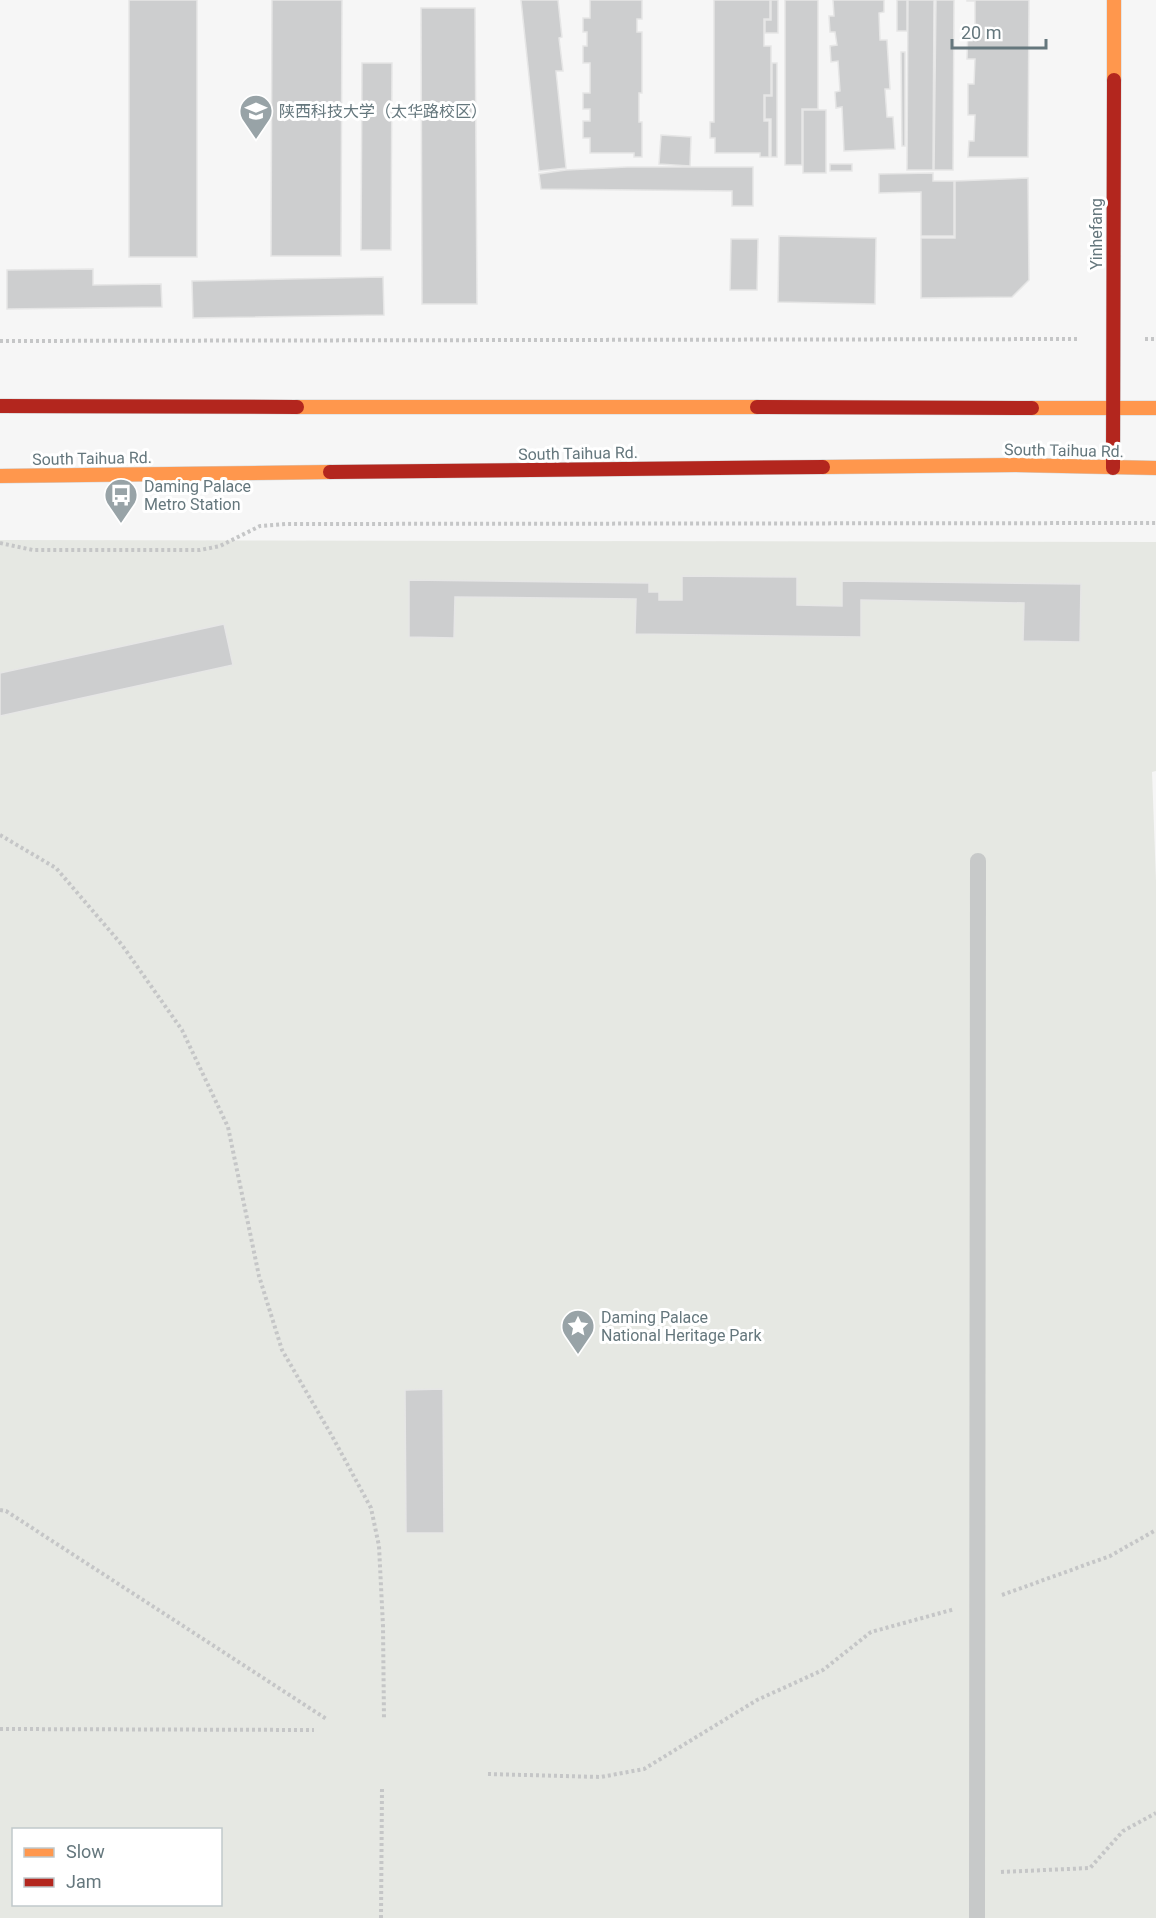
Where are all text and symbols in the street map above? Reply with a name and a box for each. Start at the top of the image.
scale bar [952,12,1046,50]
text: 20 m [961,22,1001,43]
school or university icon: 陕西科技大学（太华路校区） [238,93,274,140]
place label: 陕西科技大学（太华路校区） [279,102,487,121]
street label: Yinhefang [1087,198,1106,270]
street label: South Taihua Rd. [1004,440,1124,461]
street label: South Taihua Rd. [518,443,638,464]
street label: South Taihua Rd. [32,448,152,469]
bus stop icon: Daming Palace Metro Station [103,477,139,524]
place label: Daming Palace Metro Station [144,477,251,514]
place icon: Daming Palace National Heritage Park [560,1308,596,1355]
place label: Daming Palace National Heritage Park [601,1308,762,1345]
legend [12,1828,222,1906]
text: Slow [66,1841,105,1862]
text: Jam [66,1871,102,1892]

